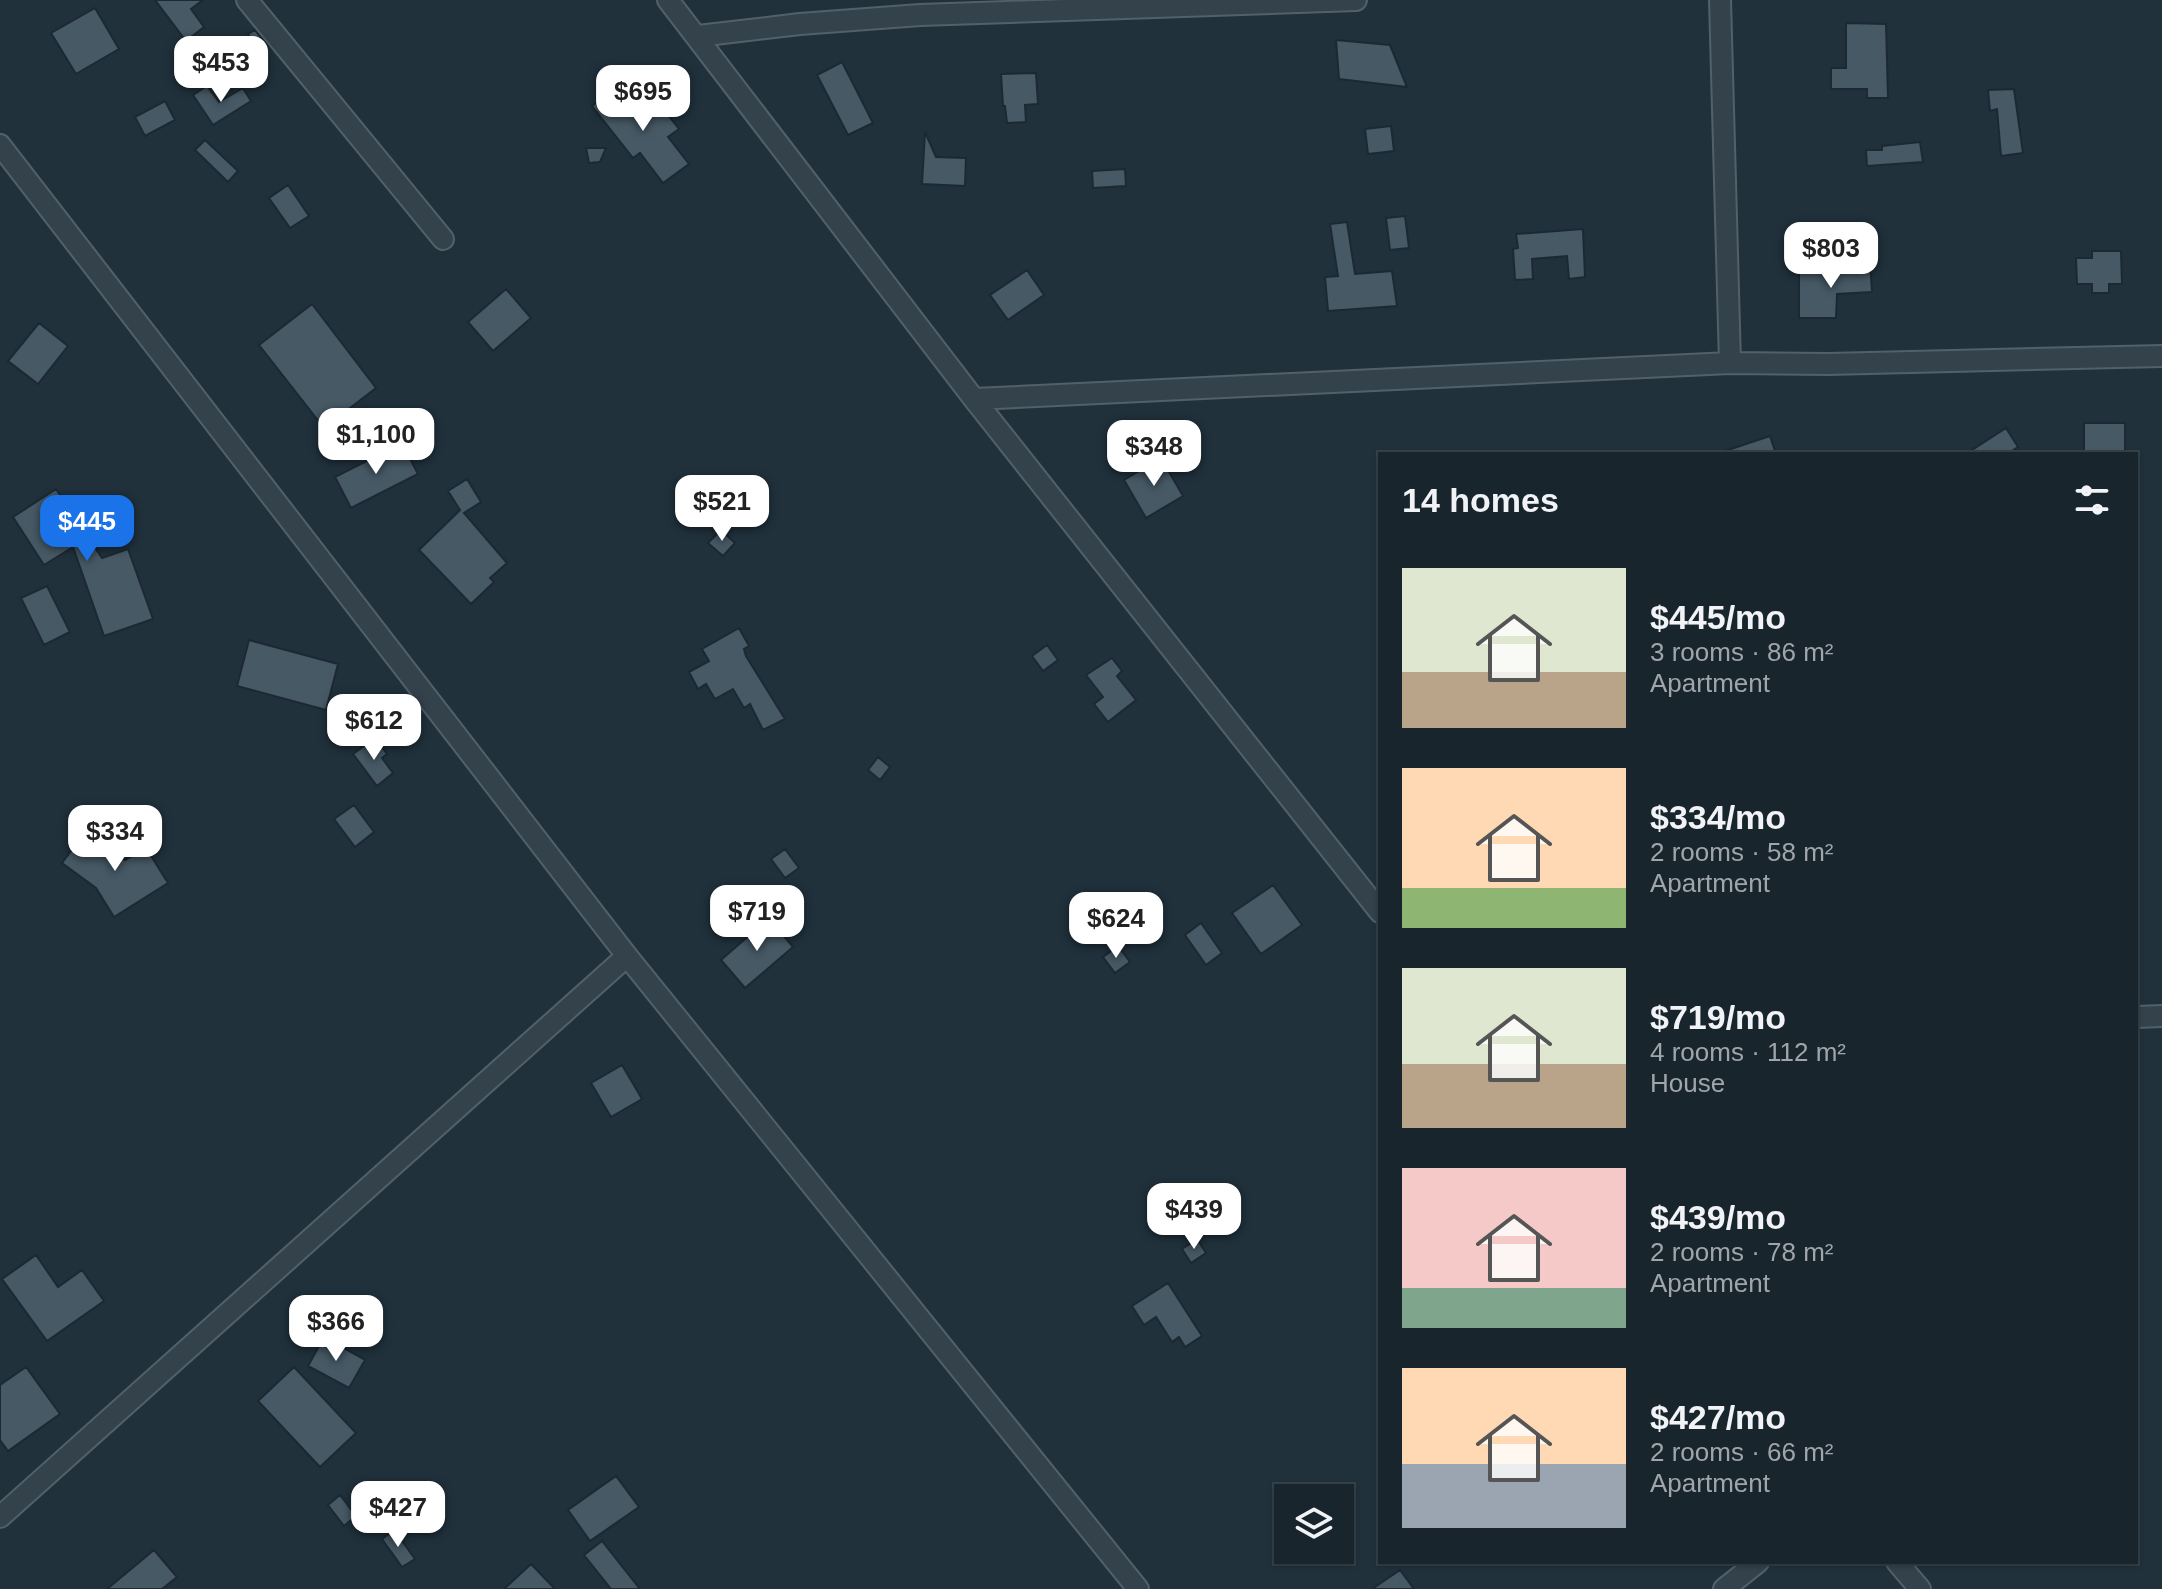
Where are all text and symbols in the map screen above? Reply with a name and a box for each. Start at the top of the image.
pin: $453 [174,36,268,104]
text: $453 [192,47,250,77]
pin: $695 [596,65,690,133]
text: $695 [614,76,672,106]
pin: $803 [1784,222,1878,290]
text: $803 [1802,233,1860,263]
pin: $1,100 [311,408,441,476]
text: $1,100 [336,419,416,449]
pin: $348 [1107,420,1201,488]
text: $348 [1125,431,1183,461]
pin: $521 [675,475,769,543]
icon: filters [2070,478,2114,522]
text: 14 homes [1402,481,1559,519]
text: $521 [693,486,751,516]
pin: $445 [40,495,134,563]
text: $445 [58,506,116,536]
text: $445/mo [1650,598,1786,636]
icon: home [1466,600,1562,696]
text: 3 rooms · 86 m² [1650,637,1834,667]
text: Apartment [1650,668,1770,698]
pin: $612 [327,694,421,762]
text: $612 [345,705,403,735]
text: $334/mo [1650,798,1786,836]
icon: home [1466,800,1562,896]
pin: $334 [68,805,162,873]
text: $334 [86,816,144,846]
text: 2 rooms · 58 m² [1650,837,1834,867]
text: Apartment [1650,868,1770,898]
pin: $719 [710,885,804,953]
pin: $624 [1069,892,1163,960]
text: $719 [728,896,786,926]
text: $624 [1087,903,1145,933]
text: $719/mo [1650,998,1786,1036]
icon: home [1466,1000,1562,1096]
text: 4 rooms · 112 m² [1650,1037,1846,1067]
text: House [1650,1068,1725,1098]
pin: $439 [1147,1183,1241,1251]
text: $439 [1165,1194,1223,1224]
text: $439/mo [1650,1198,1786,1236]
icon: home [1466,1200,1562,1296]
text: 2 rooms · 78 m² [1650,1237,1834,1267]
text: Apartment [1650,1268,1770,1298]
pin: $366 [289,1295,383,1363]
text: $366 [307,1306,365,1336]
text: $427/mo [1650,1398,1786,1436]
icon: home [1466,1400,1562,1496]
text: 2 rooms · 66 m² [1650,1437,1834,1467]
text: Apartment [1650,1468,1770,1498]
pin: $427 [351,1481,445,1549]
map controls [1274,1484,1354,1564]
button: layers [1274,1484,1354,1564]
text: $427 [369,1492,427,1522]

